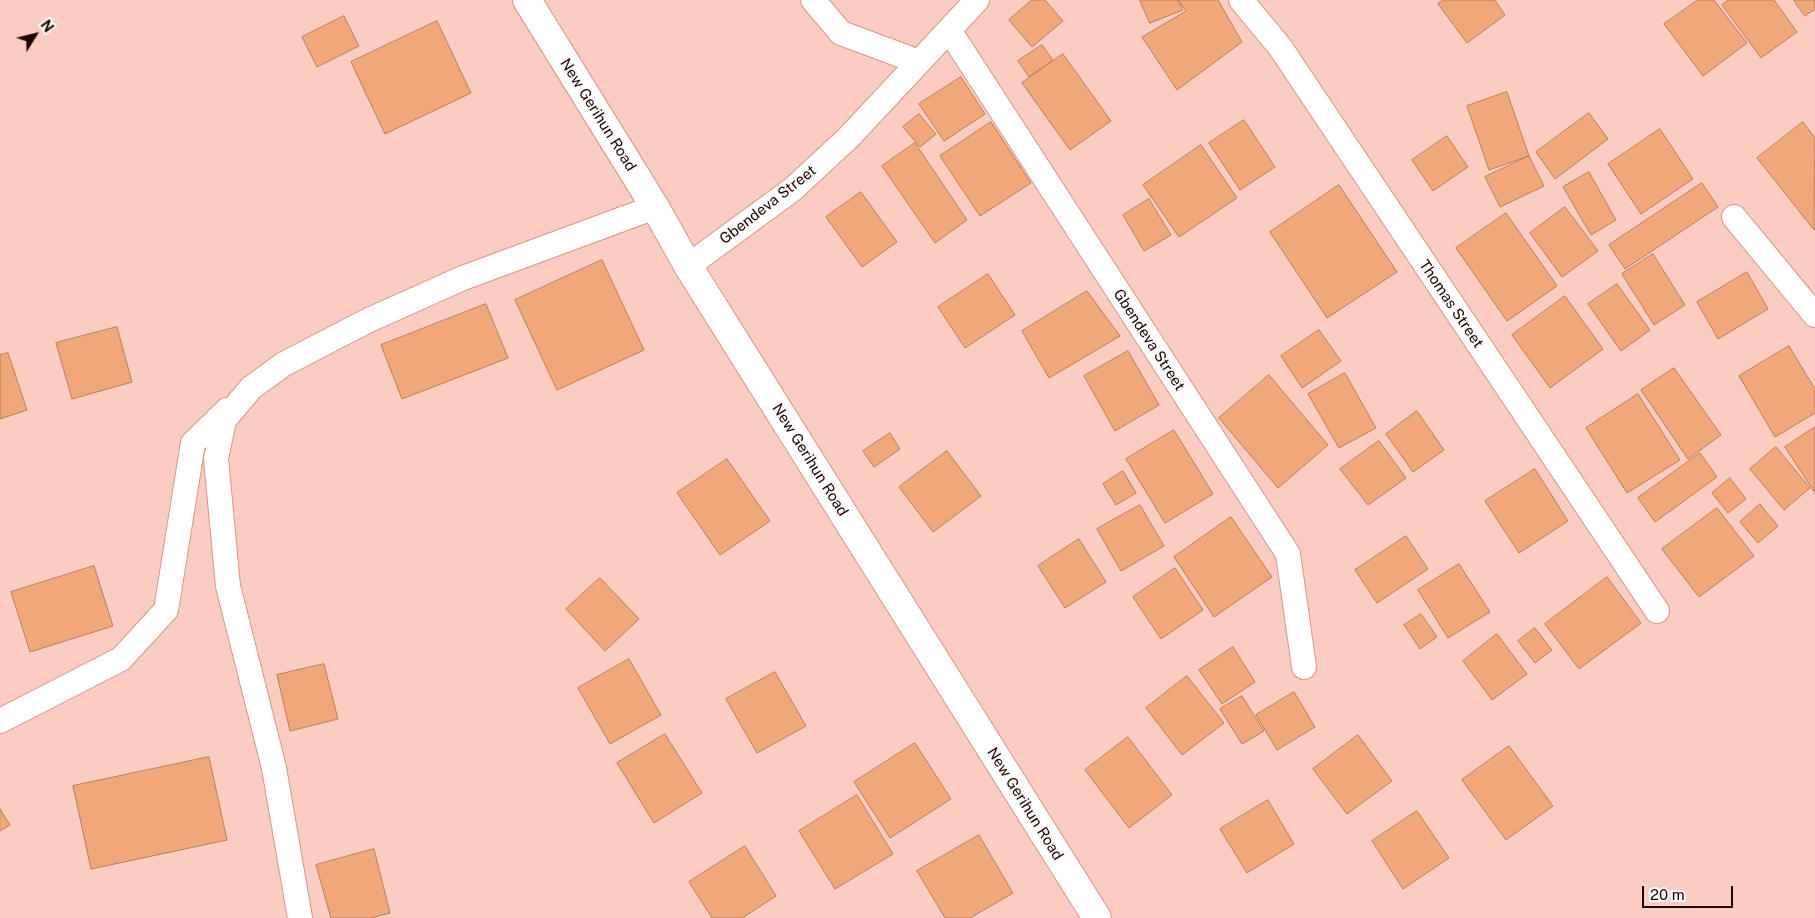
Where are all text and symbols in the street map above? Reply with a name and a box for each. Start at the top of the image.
north arrow [10,10,60,60]
text: N [37,17,57,35]
street label: New Gerihun Road [556,55,640,175]
street label: Gbendeva Street [716,162,820,248]
street label: Thomas Street [1415,257,1487,351]
street label: Gbendeva Street [1109,286,1189,394]
street label: New Gerihun Road [768,400,852,520]
street label: New Gerihun Road [983,744,1067,864]
scale bar [1645,876,1736,908]
text: 20 m [1650,886,1685,903]

